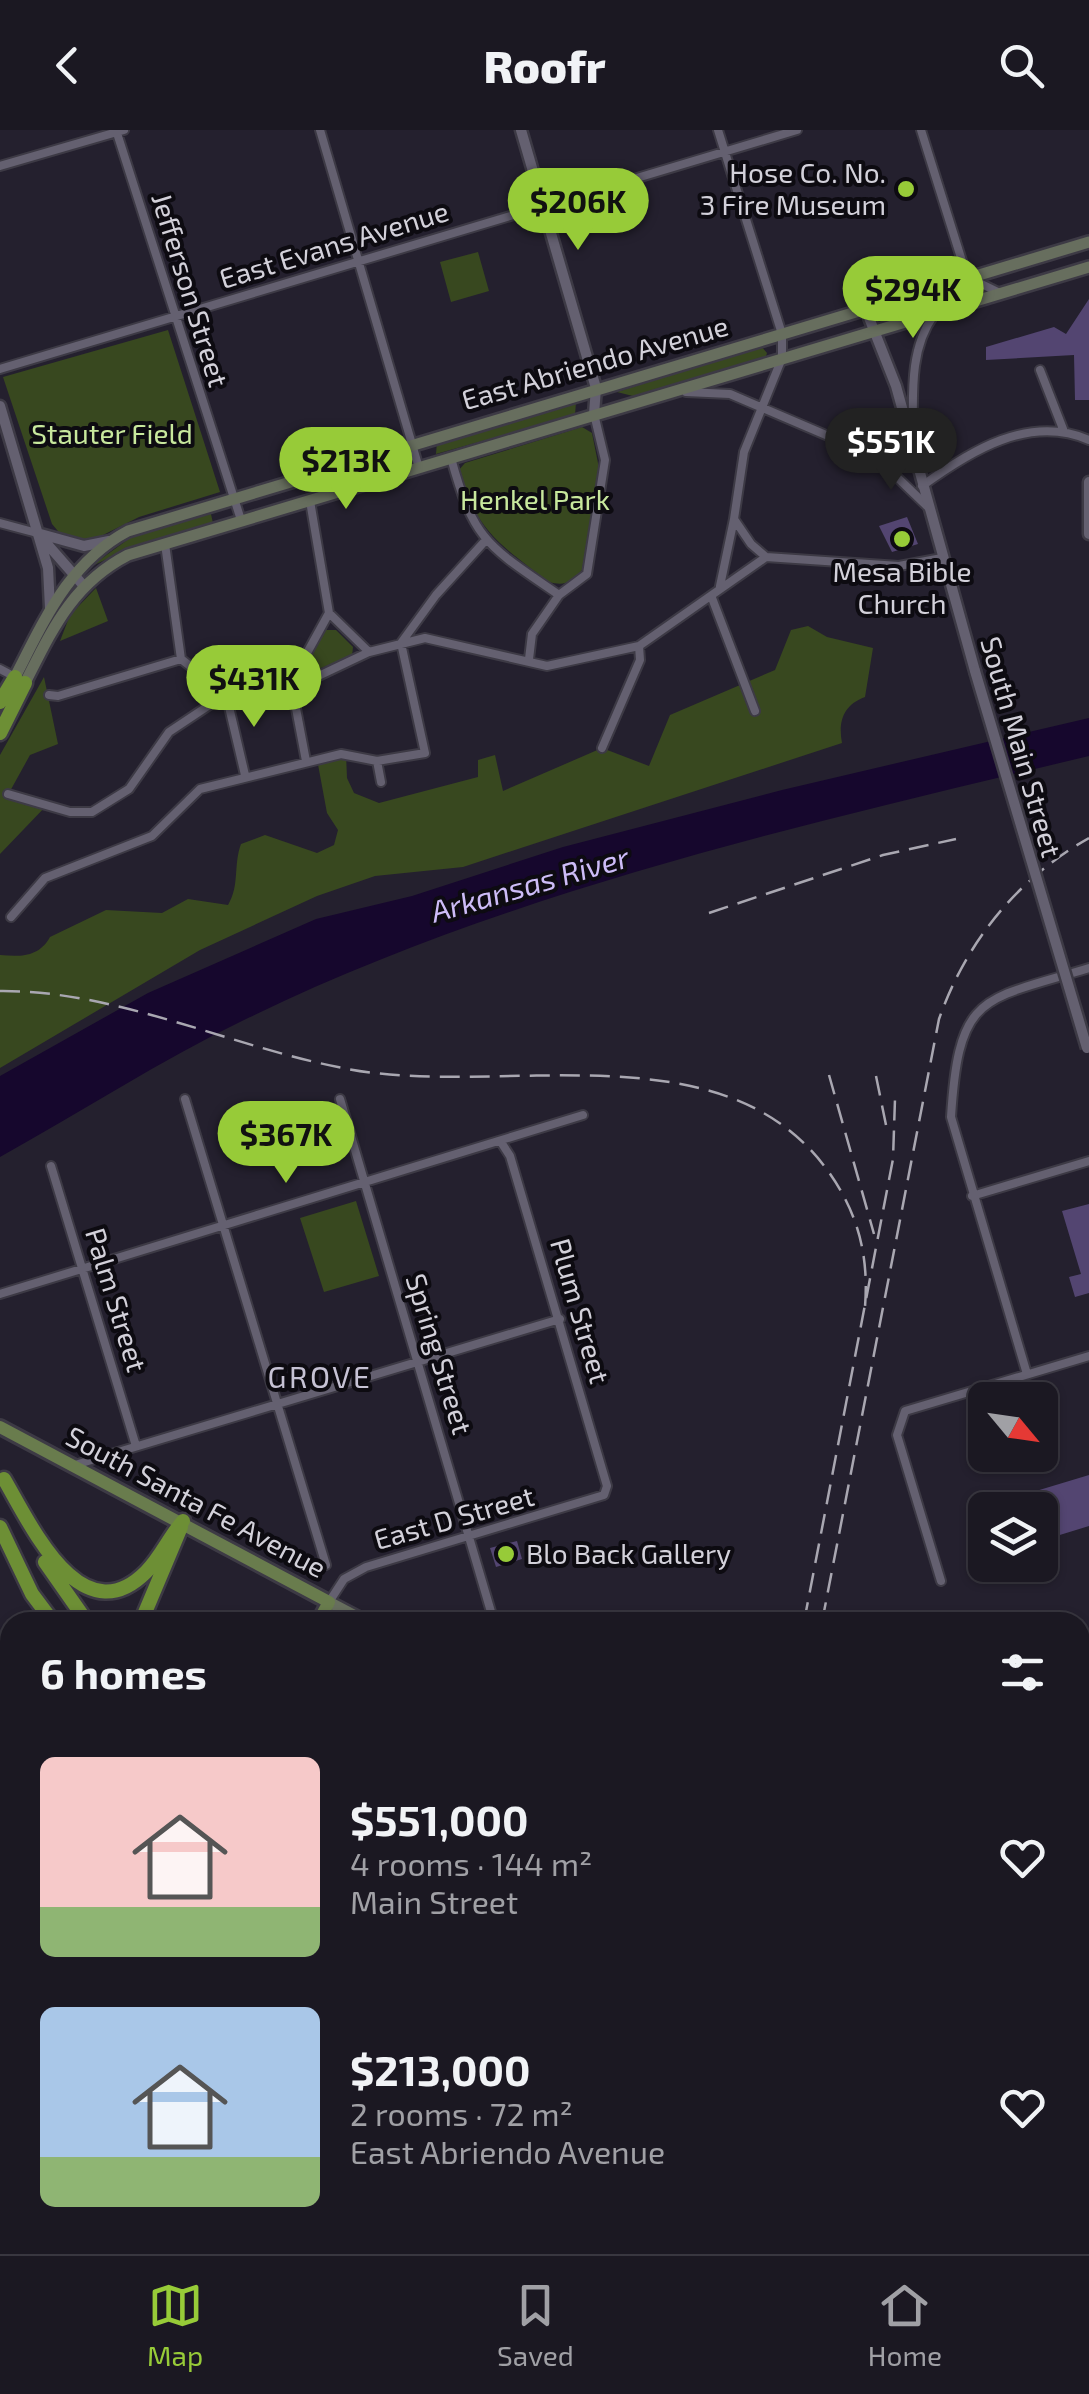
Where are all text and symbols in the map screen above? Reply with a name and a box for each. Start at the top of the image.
icon: back [40,38,95,93]
text: Roofr [483,38,606,92]
icon: search [994,38,1049,93]
place label: Hose Co. No. 3 Fire Museum [700,155,886,221]
pin: $206K [508,168,648,253]
marker: Hose Co. No. 3 Fire Museum [895,178,917,200]
text: $206K [530,181,626,219]
street label: Jefferson Street [145,189,237,391]
street label: East Evans Avenue [215,193,452,295]
pin: $294K [843,256,983,341]
text: $294K [865,269,961,307]
street label: East Abriendo Avenue [458,308,732,416]
pin: $551K [821,408,961,493]
park label: Stauter Field [31,416,193,450]
text: $551K [847,421,935,459]
pin: $213K [276,427,416,512]
text: $213K [301,440,391,478]
park label: Henkel Park [460,482,610,516]
marker: Mesa Bible Church [891,528,913,550]
place label: Mesa Bible Church [832,554,972,620]
street label: South Main Street [974,632,1070,861]
pin: $431K [184,645,324,730]
text: $431K [208,658,300,696]
water label: Arkansas River [425,837,634,929]
pin: $367K [216,1101,356,1186]
text: $367K [240,1114,332,1152]
street label: Palm Street [79,1224,155,1376]
street label: Plum Street [544,1234,618,1387]
street label: Spring Street [399,1269,480,1438]
district label: GROVE [268,1358,372,1394]
north arrow [968,1382,1058,1472]
map controls [968,1382,1058,1582]
street label: South Santa Fe Avenue [61,1418,332,1584]
street label: East D Street [370,1478,538,1556]
button: layers [968,1492,1058,1582]
place label: Blo Back Gallery [526,1536,731,1570]
marker: Blo Back Gallery [495,1543,517,1565]
icon: filters [995,1645,1050,1700]
text: 6 homes [40,1647,207,1697]
text: $551,000 [350,1794,529,1844]
icon: home [120,1797,240,1917]
icon: heart [995,1830,1050,1885]
text: 4 rooms · 144 m² [350,1844,592,1882]
text: Main Street [350,1882,518,1920]
text: $213,000 [350,2044,530,2094]
icon: home [120,2047,240,2167]
icon: heart [995,2080,1050,2135]
text: 2 rooms · 72 m² [350,2094,573,2132]
text: East Abriendo Avenue [350,2132,665,2170]
tab: Map [147,2278,203,2372]
tab: Saved [497,2278,574,2372]
tab: Home [868,2278,942,2372]

